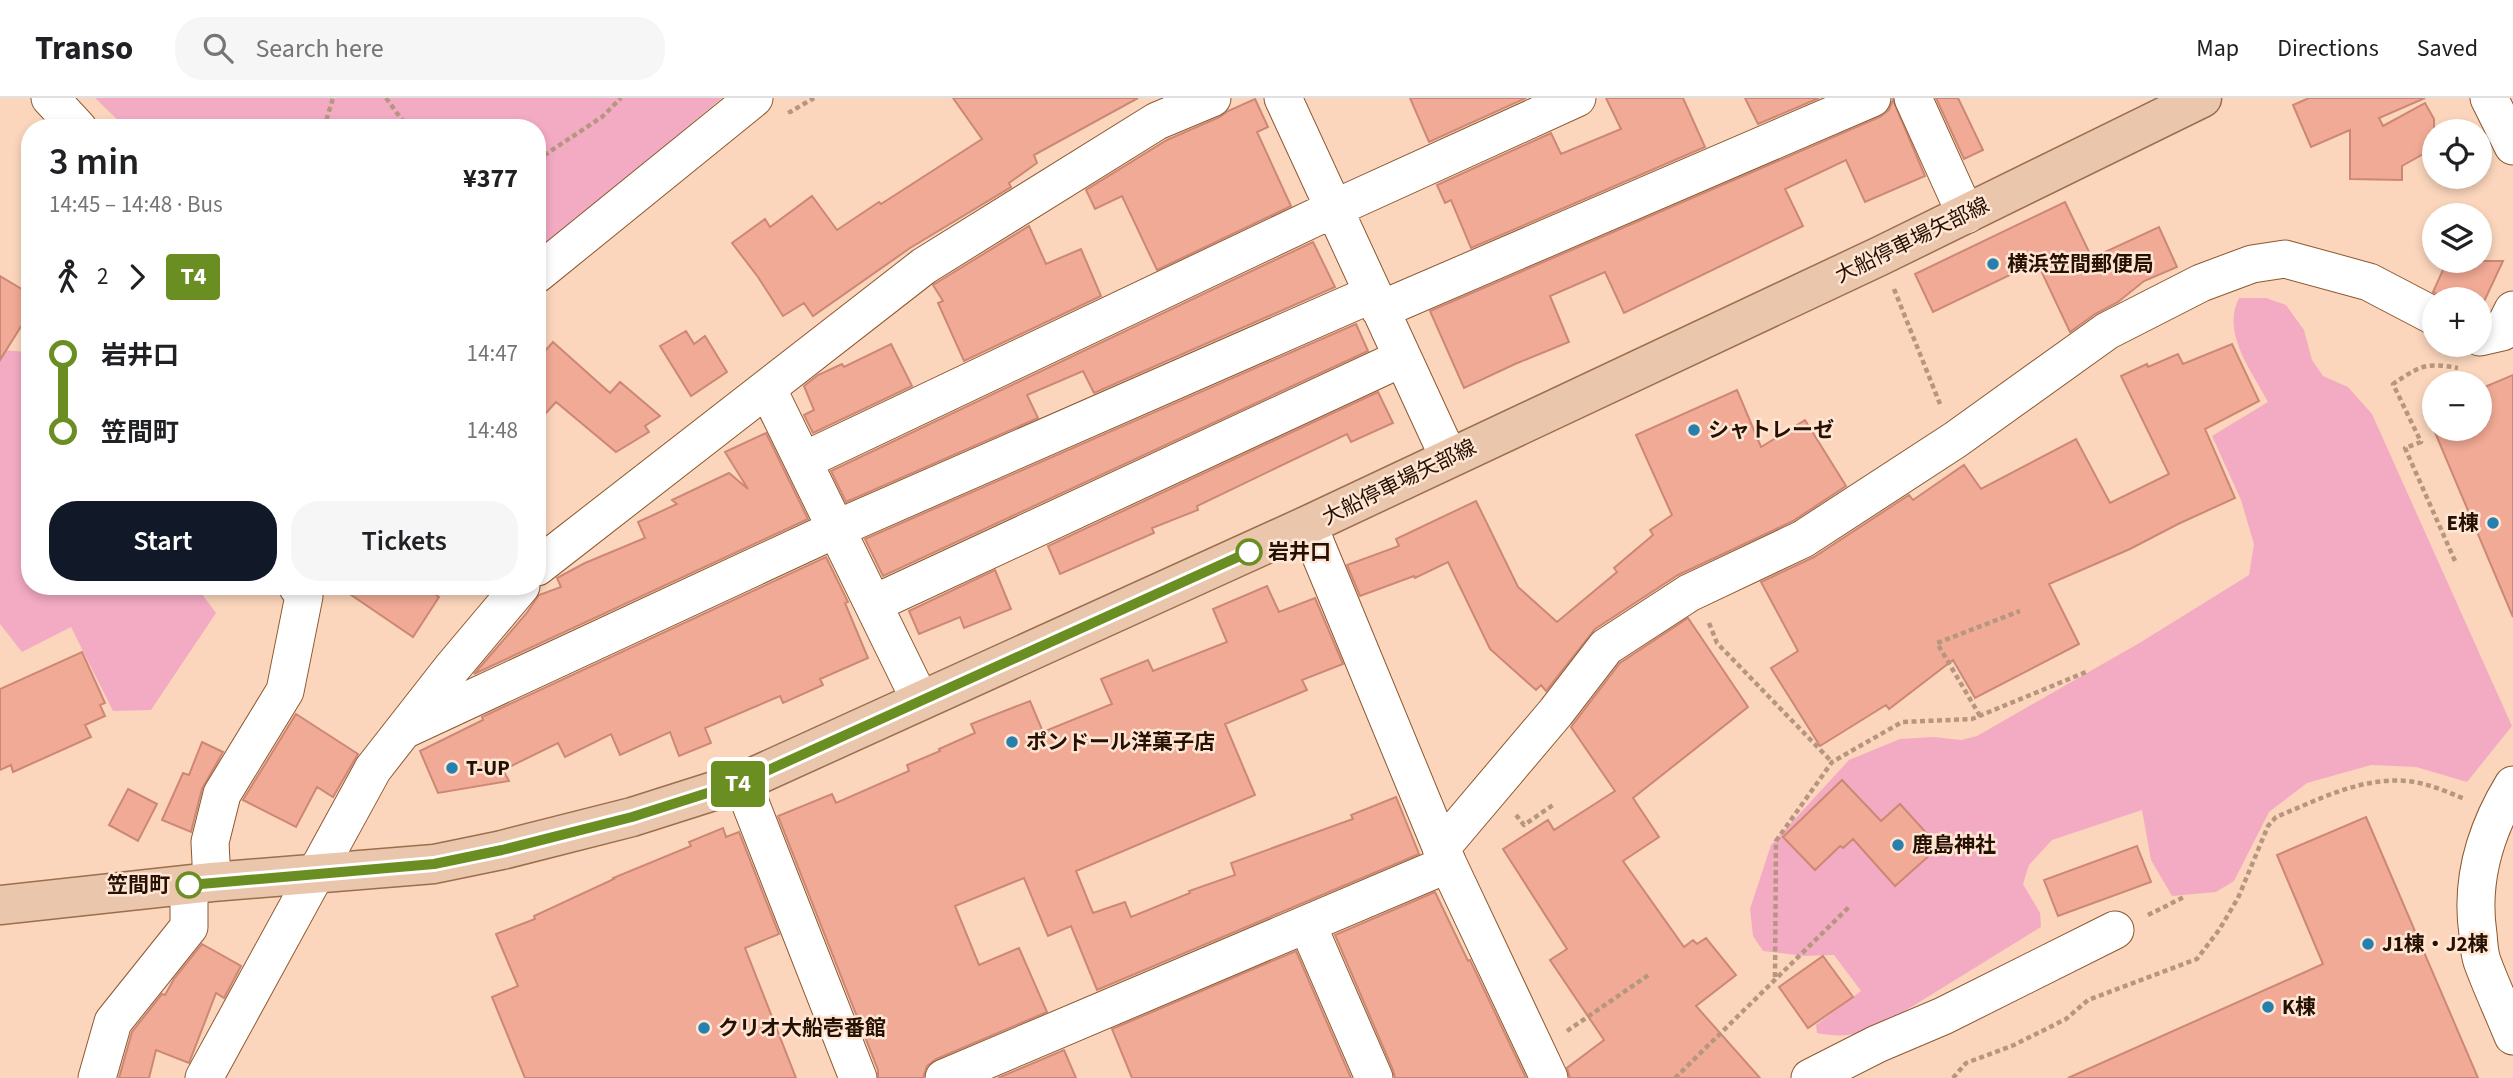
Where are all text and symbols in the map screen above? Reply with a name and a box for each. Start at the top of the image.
search box [175,17,665,80]
text: Transo [35,25,133,72]
icon: search [199,29,237,67]
text: Search here [255,30,384,67]
text: Map [2196,31,2239,66]
text: Directions [2277,31,2379,66]
text: Saved [2417,31,2478,66]
map controls [2422,119,2492,441]
button: locate [2422,119,2492,189]
text: 3 min [49,135,139,189]
text: ¥377 [463,160,518,197]
text: 14:45 – 14:48 · Bus [49,188,223,221]
street label: 大船停車場矢部線 [1830,190,1994,290]
button: layers [2422,203,2492,273]
place label: 横浜笠間郵便局 [2007,249,2154,279]
marker: 横浜笠間郵便局 [1985,256,2001,272]
icon: walk [49,258,87,296]
icon: forward [118,258,156,296]
text: T4 [180,259,206,294]
text: 2 [97,260,108,293]
button: + [2422,287,2492,357]
text: 岩井口 [101,337,179,374]
text: 14:47 [467,337,518,370]
button: − [2422,371,2492,441]
text: 笠間町 [101,414,179,451]
text: 14:48 [467,414,518,447]
place label: シャトレーゼ [1708,415,1834,445]
marker: シャトレーゼ [1686,422,1702,438]
street label: 大船停車場矢部線 [1317,432,1481,532]
button: Start [49,501,277,581]
button: Tickets [291,501,518,581]
place label: E棟 [2446,508,2479,538]
marker: E棟 [2485,515,2501,531]
place label: 岩井口 [1268,537,1331,567]
marker: 岩井口 [1236,539,1262,565]
place label: ポンドール洋菓子店 [1026,727,1215,757]
marker: ポンドール洋菓子店 [1004,734,1020,750]
place label: T-UP [466,753,510,783]
marker: T-UP [444,760,460,776]
line badge: T4 [706,761,770,807]
text: T4 [725,766,751,801]
place label: 鹿島神社 [1912,830,1996,860]
marker: 鹿島神社 [1890,837,1906,853]
place label: 笠間町 [107,870,170,900]
marker: 笠間町 [176,872,202,898]
place label: J1棟・J2棟 [2382,929,2489,959]
marker: J1棟・J2棟 [2360,936,2376,952]
place label: K棟 [2282,992,2316,1022]
marker: K棟 [2260,999,2276,1015]
place label: クリオ大船壱番館 [718,1013,886,1043]
marker: クリオ大船壱番館 [696,1020,712,1036]

